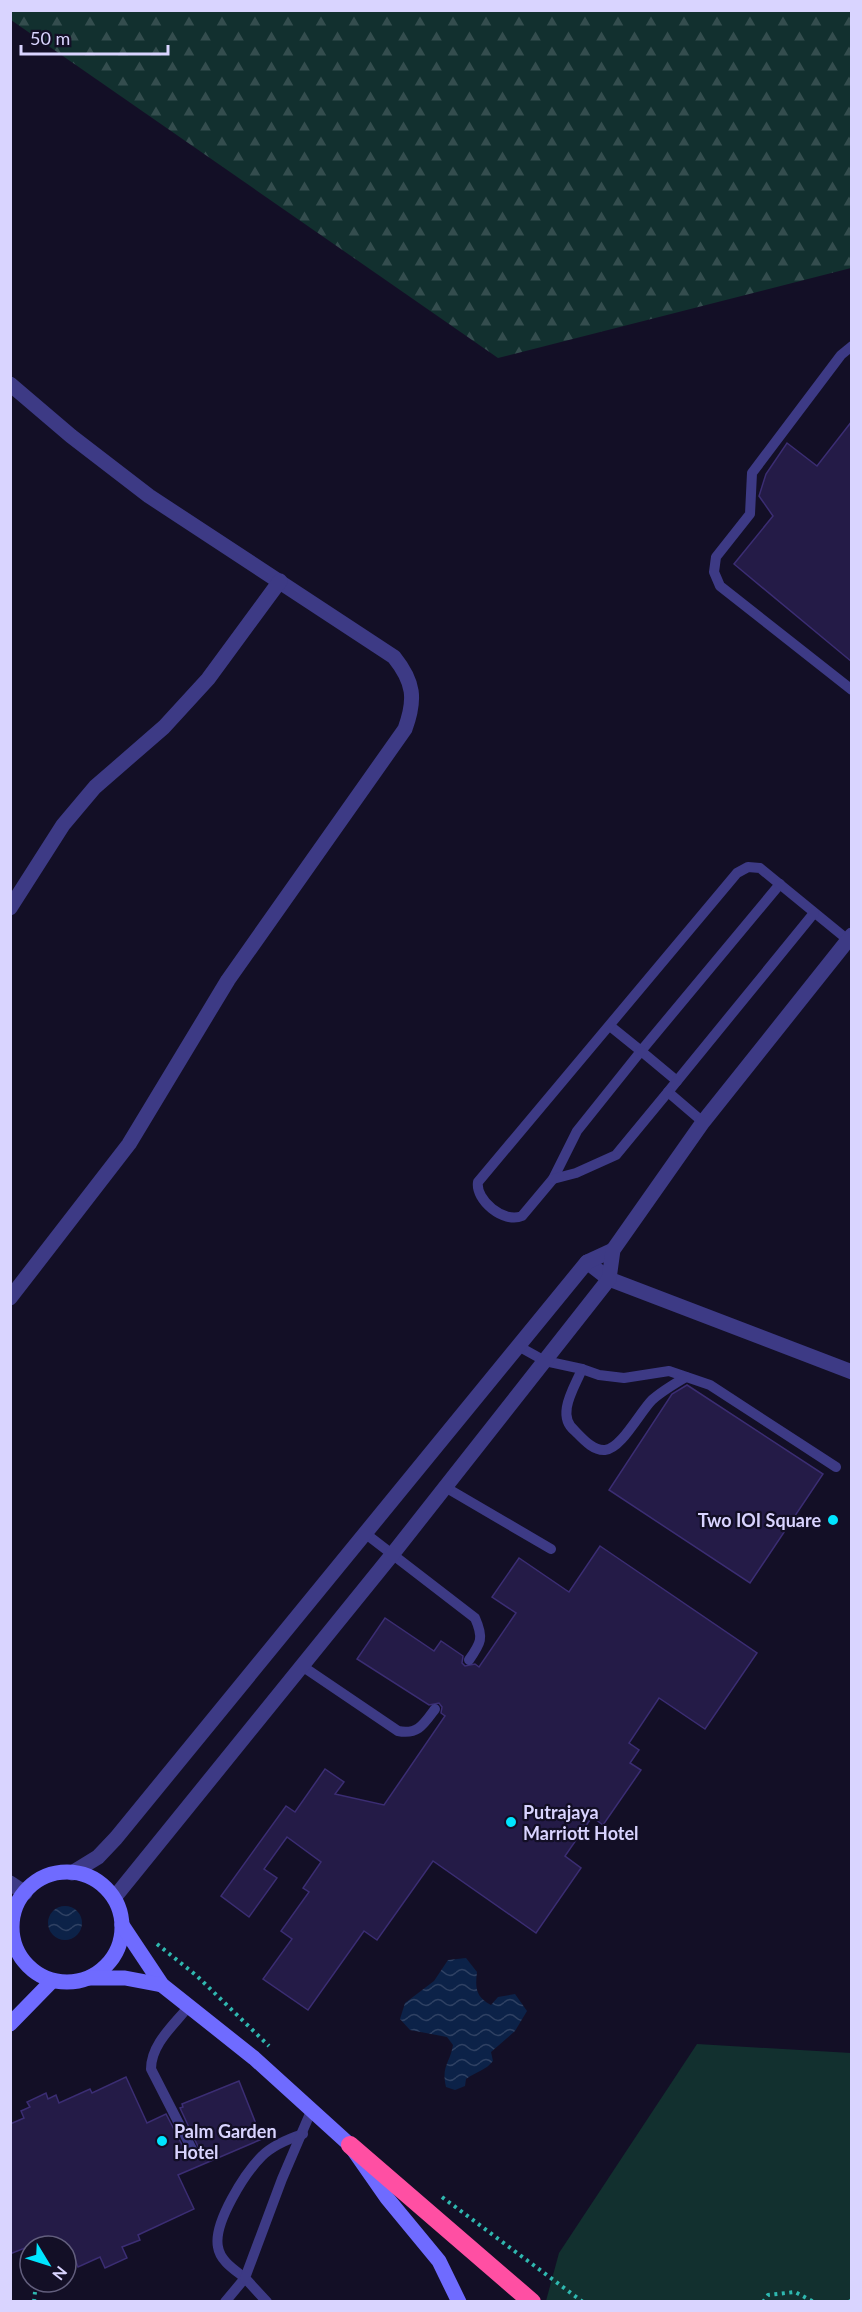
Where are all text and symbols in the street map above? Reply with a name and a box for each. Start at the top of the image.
scale bar [21,18,168,56]
text: 50 m [30,27,70,49]
place label: Two IOI Square [698,1509,821,1531]
marker: Two IOI Square [826,1513,840,1527]
place label: Putrajaya Marriott Hotel [523,1801,639,1844]
marker: Putrajaya Marriott Hotel [504,1815,518,1829]
place label: Palm Garden Hotel [174,2120,277,2163]
marker: Palm Garden Hotel [155,2134,169,2148]
north arrow [18,2234,78,2294]
text: N [49,2263,71,2284]

